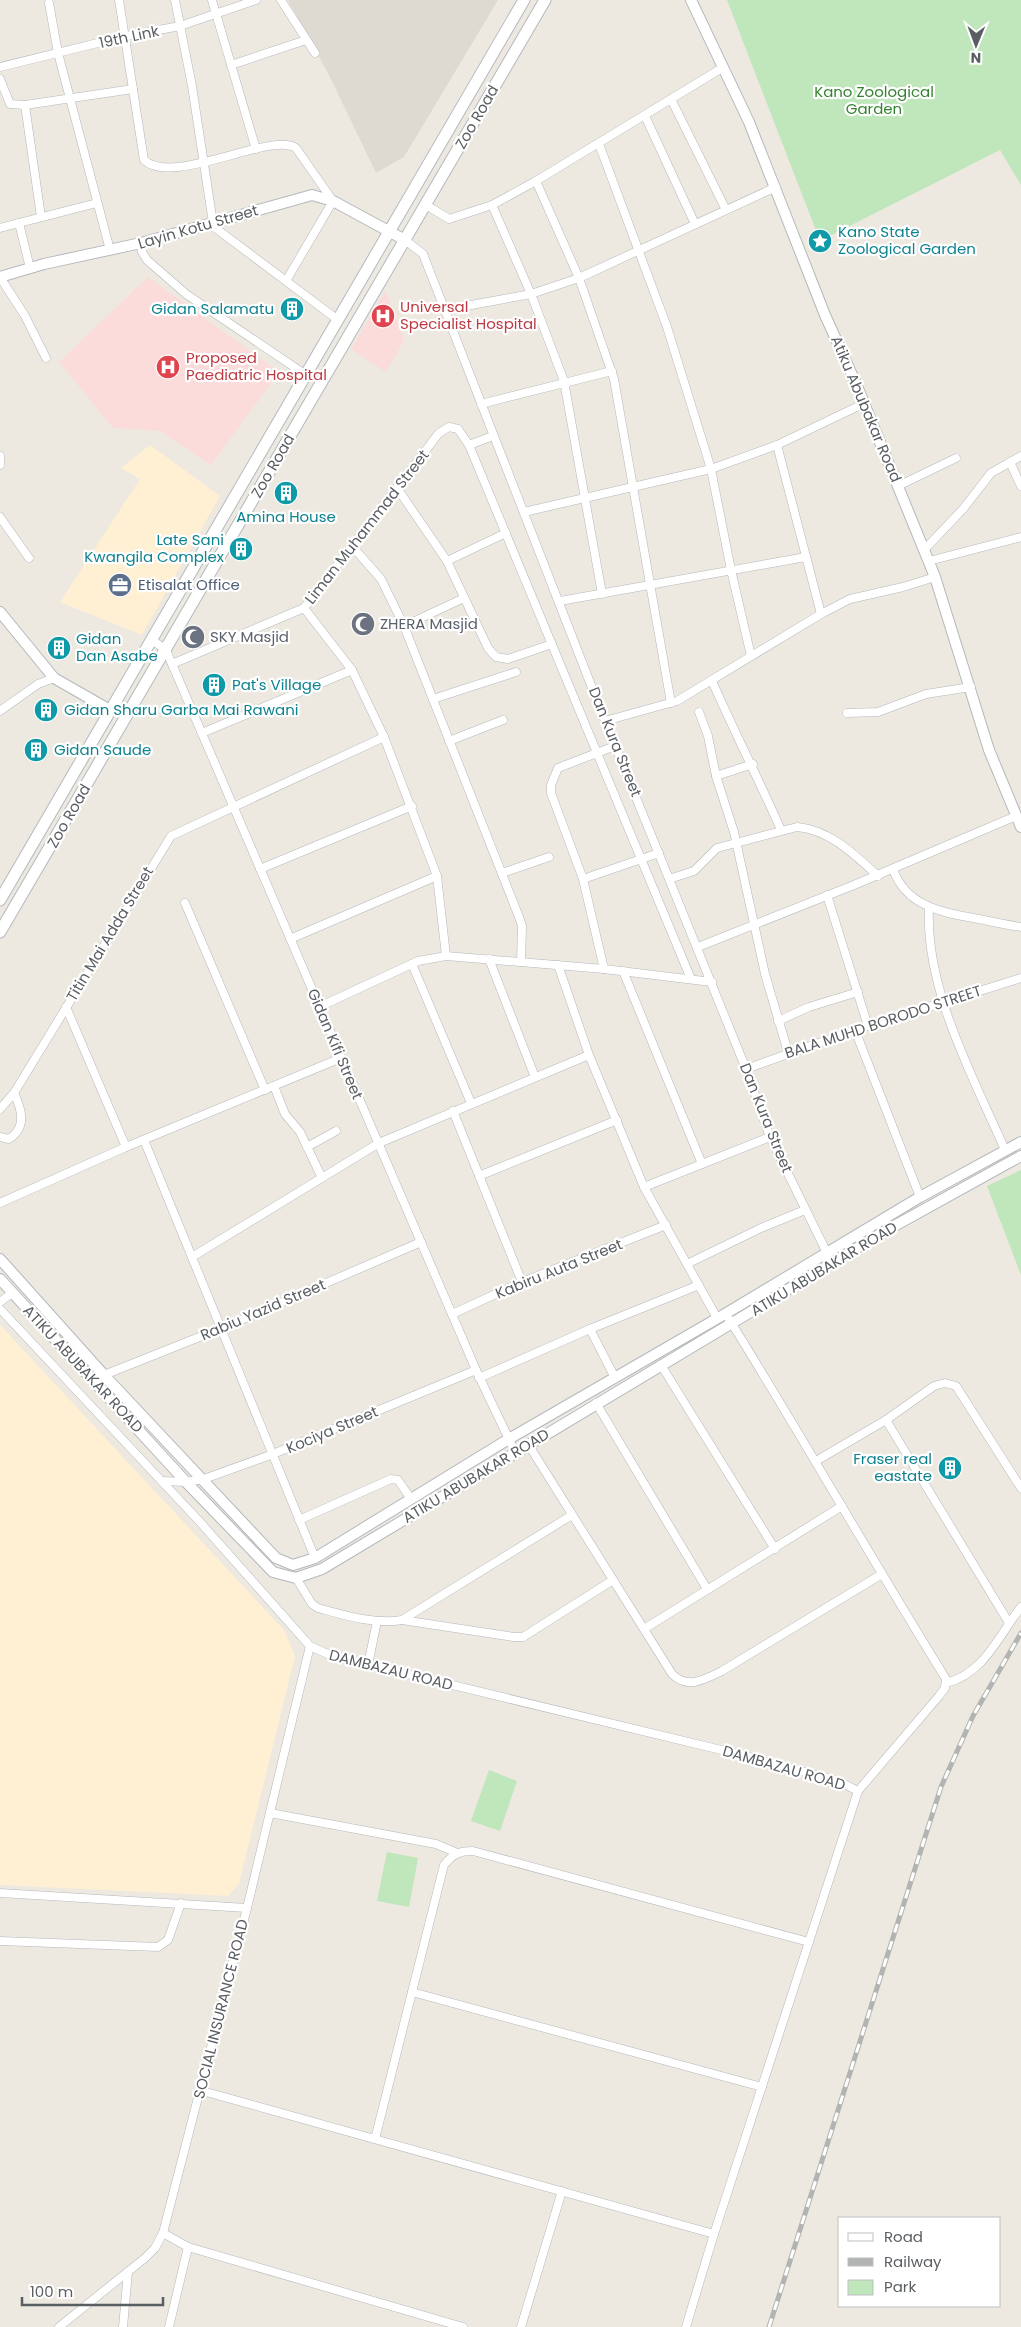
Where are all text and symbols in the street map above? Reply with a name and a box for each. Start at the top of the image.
street label: 19th Link [97,20,161,53]
north arrow [951,20,1001,70]
text: N [970,48,981,68]
street label: Zoo Road [450,81,503,152]
park label: Kano Zoological Garden [814,81,934,119]
street label: Layin Kotu Street [135,199,260,254]
place label: Kano State Zoological Garden [838,221,976,259]
place icon: Kano State Zoological Garden [807,228,833,254]
building icon: Gidan Salamatu [279,296,305,322]
place label: Universal Specialist Hospital [400,296,537,334]
place label: Gidan Salamatu [151,298,274,319]
hospital icon: Universal Specialist Hospital [370,303,396,329]
street label: Atiku Abubakar Road [826,332,907,485]
place label: Proposed Paediatric Hospital [186,347,327,385]
hospital icon: Proposed Paediatric Hospital [155,354,181,380]
street label: Zoo Road [246,430,299,501]
street label: Liman Muhammad Street [300,445,434,608]
building icon: Amina House [273,480,299,506]
place label: Amina House [236,506,336,527]
place label: Late Sani Kwangila Complex [84,529,224,567]
building icon: Late Sani Kwangila Complex [228,536,254,562]
office icon: Etisalat Office [107,572,133,598]
place label: Etisalat Office [138,574,240,595]
mosque icon: ZHERA Masjid [350,611,376,637]
place label: ZHERA Masjid [380,613,478,634]
mosque icon: SKY Masjid [180,624,206,650]
place label: SKY Masjid [210,626,289,647]
place label: Gidan Dan Asabe [76,628,158,666]
building icon: Gidan Dan Asabe [46,635,72,661]
building icon: Pat's Village [201,672,227,698]
place label: Pat's Village [232,674,321,695]
street label: Dan Kura Street [584,684,647,800]
building icon: Gidan Sharu Garba Mai Rawani [33,697,59,723]
place label: Gidan Sharu Garba Mai Rawani [64,699,298,720]
building icon: Gidan Saude [23,737,49,763]
place label: Gidan Saude [54,739,151,760]
street label: Zoo Road [42,780,95,851]
street label: Titin Mai Adda Street [61,862,158,1005]
street label: BALA MUHD BORODO STREET [782,980,984,1063]
street label: Gidan Kifi Street [303,985,368,1102]
street label: Dan Kura Street [735,1060,798,1176]
street label: ATIKU ABUBAKAR ROAD [746,1216,901,1321]
street label: Kabiru Auta Street [492,1233,626,1304]
street label: Rabiu Yazid Street [197,1274,329,1345]
street label: ATIKU ABUBAKAR ROAD [19,1300,148,1437]
street label: Kociya Street [283,1401,381,1458]
street label: ATIKU ABUBAKAR ROAD [398,1423,553,1528]
place label: Fraser real eastate [853,1448,932,1486]
building icon: Fraser real eastate [937,1455,963,1481]
street label: DAMBAZAU ROAD [327,1644,455,1695]
street label: DAMBAZAU ROAD [720,1740,848,1795]
street label: SOCIAL INSURANCE ROAD [188,1917,253,2101]
legend [838,2217,1001,2307]
text: Road [884,2226,923,2247]
text: Railway [884,2251,942,2272]
scale bar [22,2274,164,2306]
text: Park [884,2276,916,2297]
text: 100 m [30,2281,73,2302]

